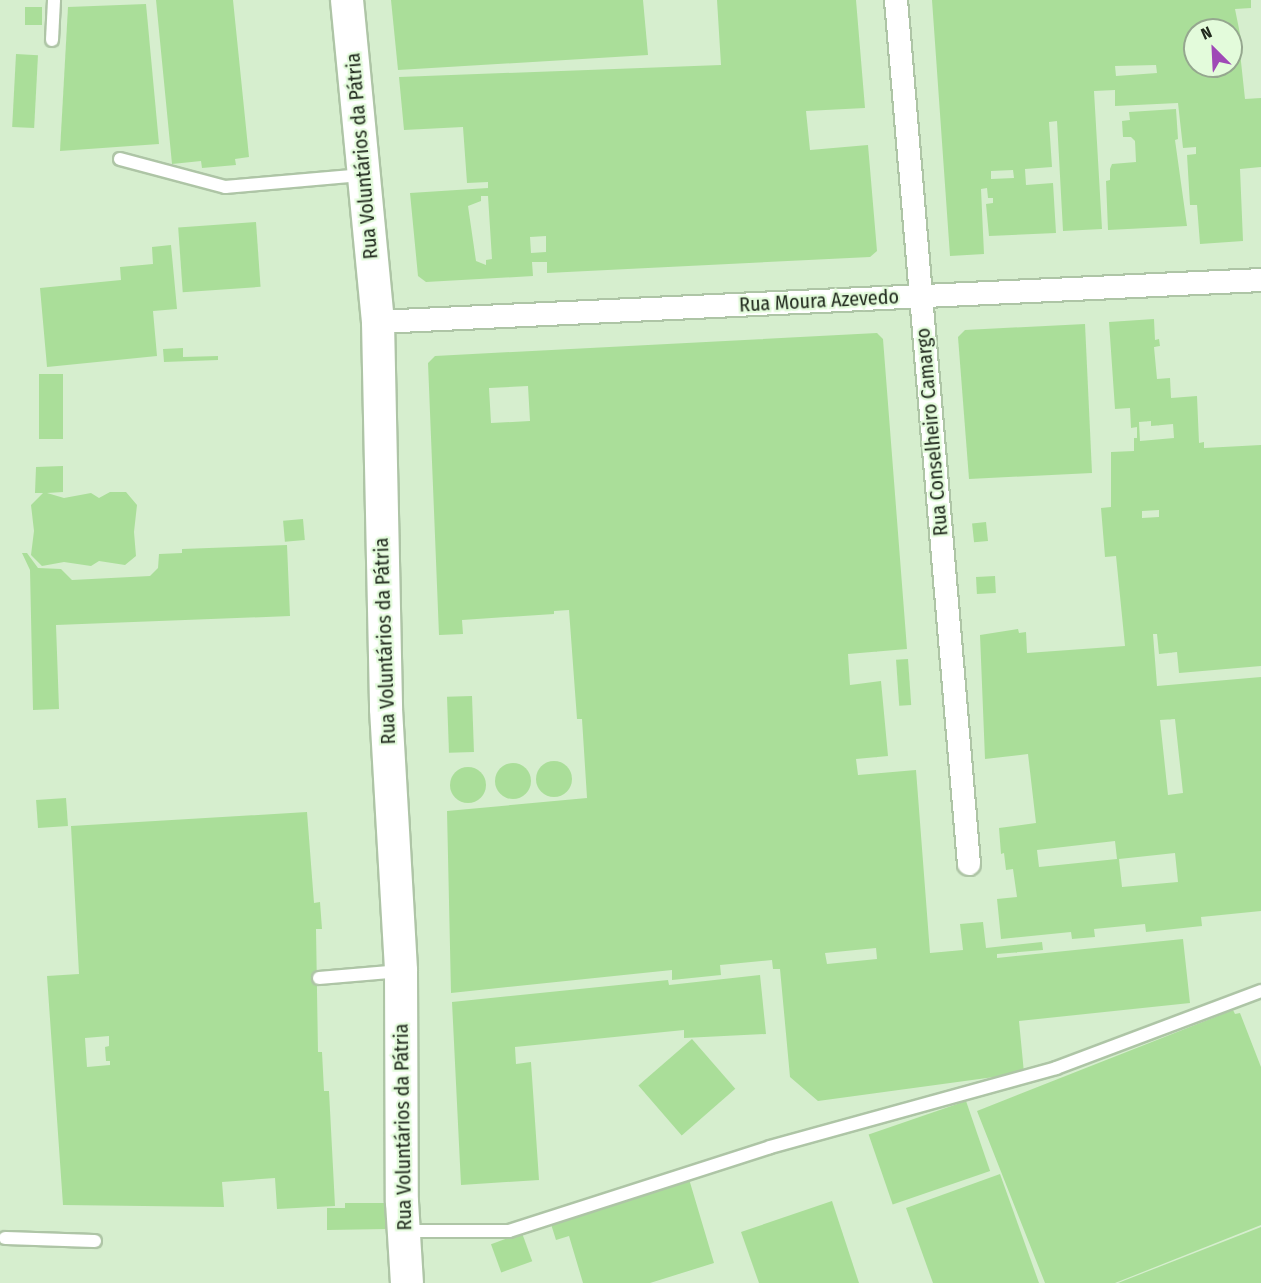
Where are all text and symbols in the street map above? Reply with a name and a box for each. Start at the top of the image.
north arrow [1183,18,1243,78]
text: N [1198,22,1215,44]
street label: Rua Voluntários da Pátria [341,52,383,260]
street label: Rua Moura Azevedo [739,285,899,317]
street label: Rua Conselheiro Camargo [911,327,953,537]
street label: Rua Voluntários da Pátria [369,537,401,745]
street label: Rua Voluntários da Pátria [389,1023,417,1231]

